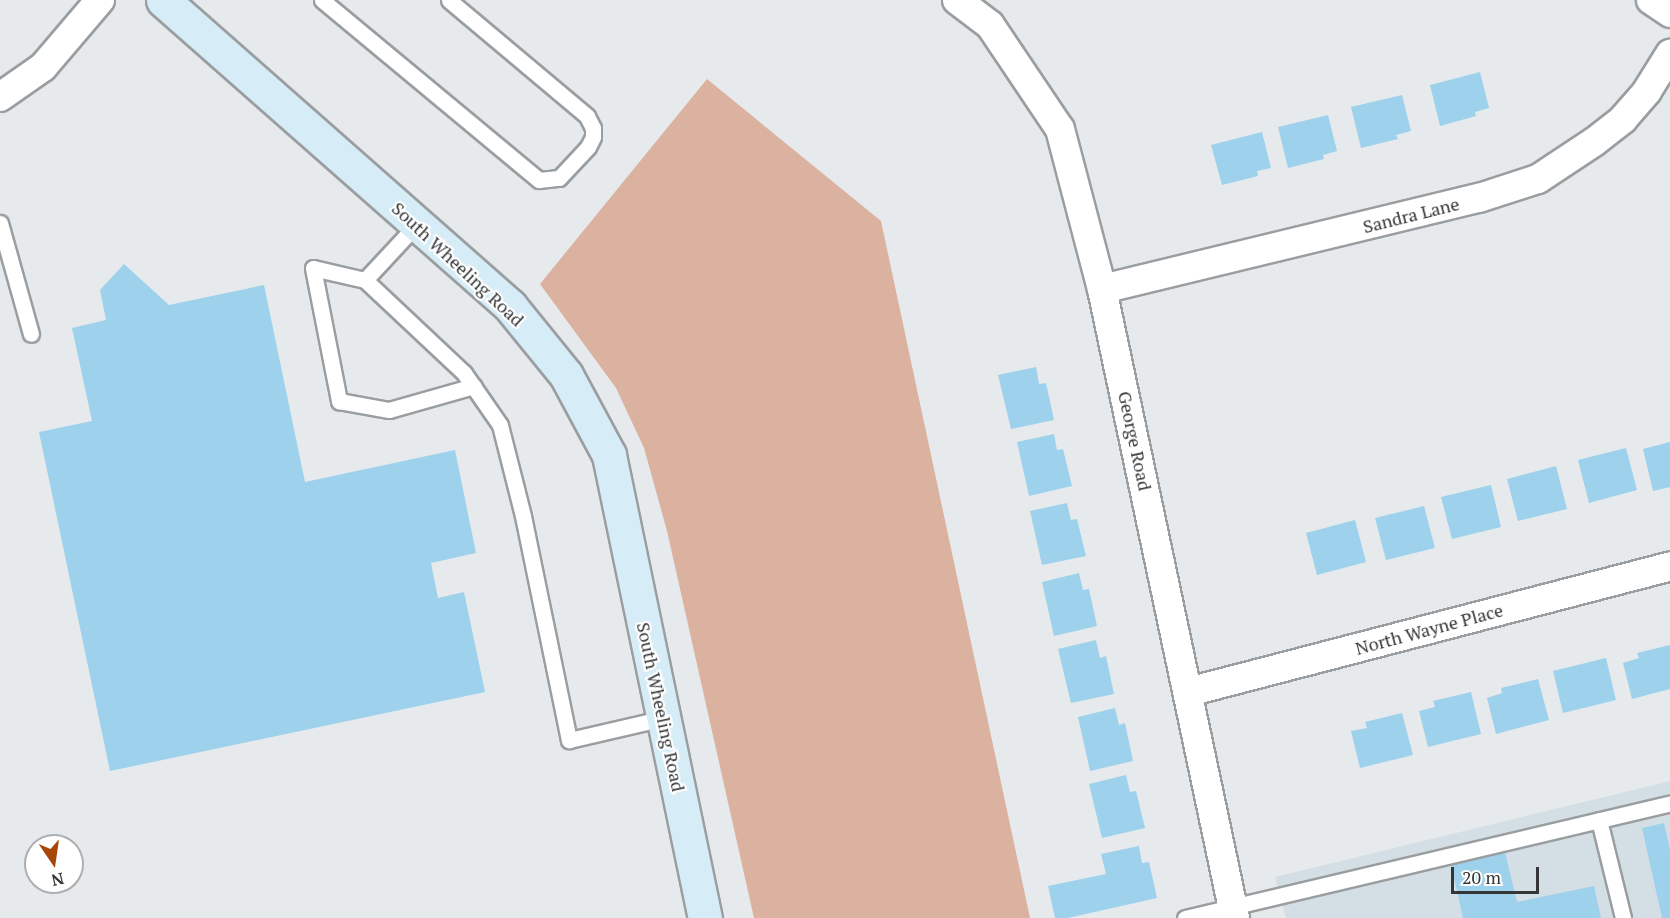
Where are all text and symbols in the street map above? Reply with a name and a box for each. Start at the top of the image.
street label: Sandra Lane [1361,193,1461,237]
street label: South Wheeling Road [388,197,528,331]
street label: George Road [1114,389,1156,493]
street label: North Wayne Place [1353,599,1505,659]
street label: South Wheeling Road [632,620,690,794]
north arrow [24,834,84,894]
scale bar [1454,855,1542,893]
text: 20 m [1462,865,1501,889]
text: N [49,868,66,892]

